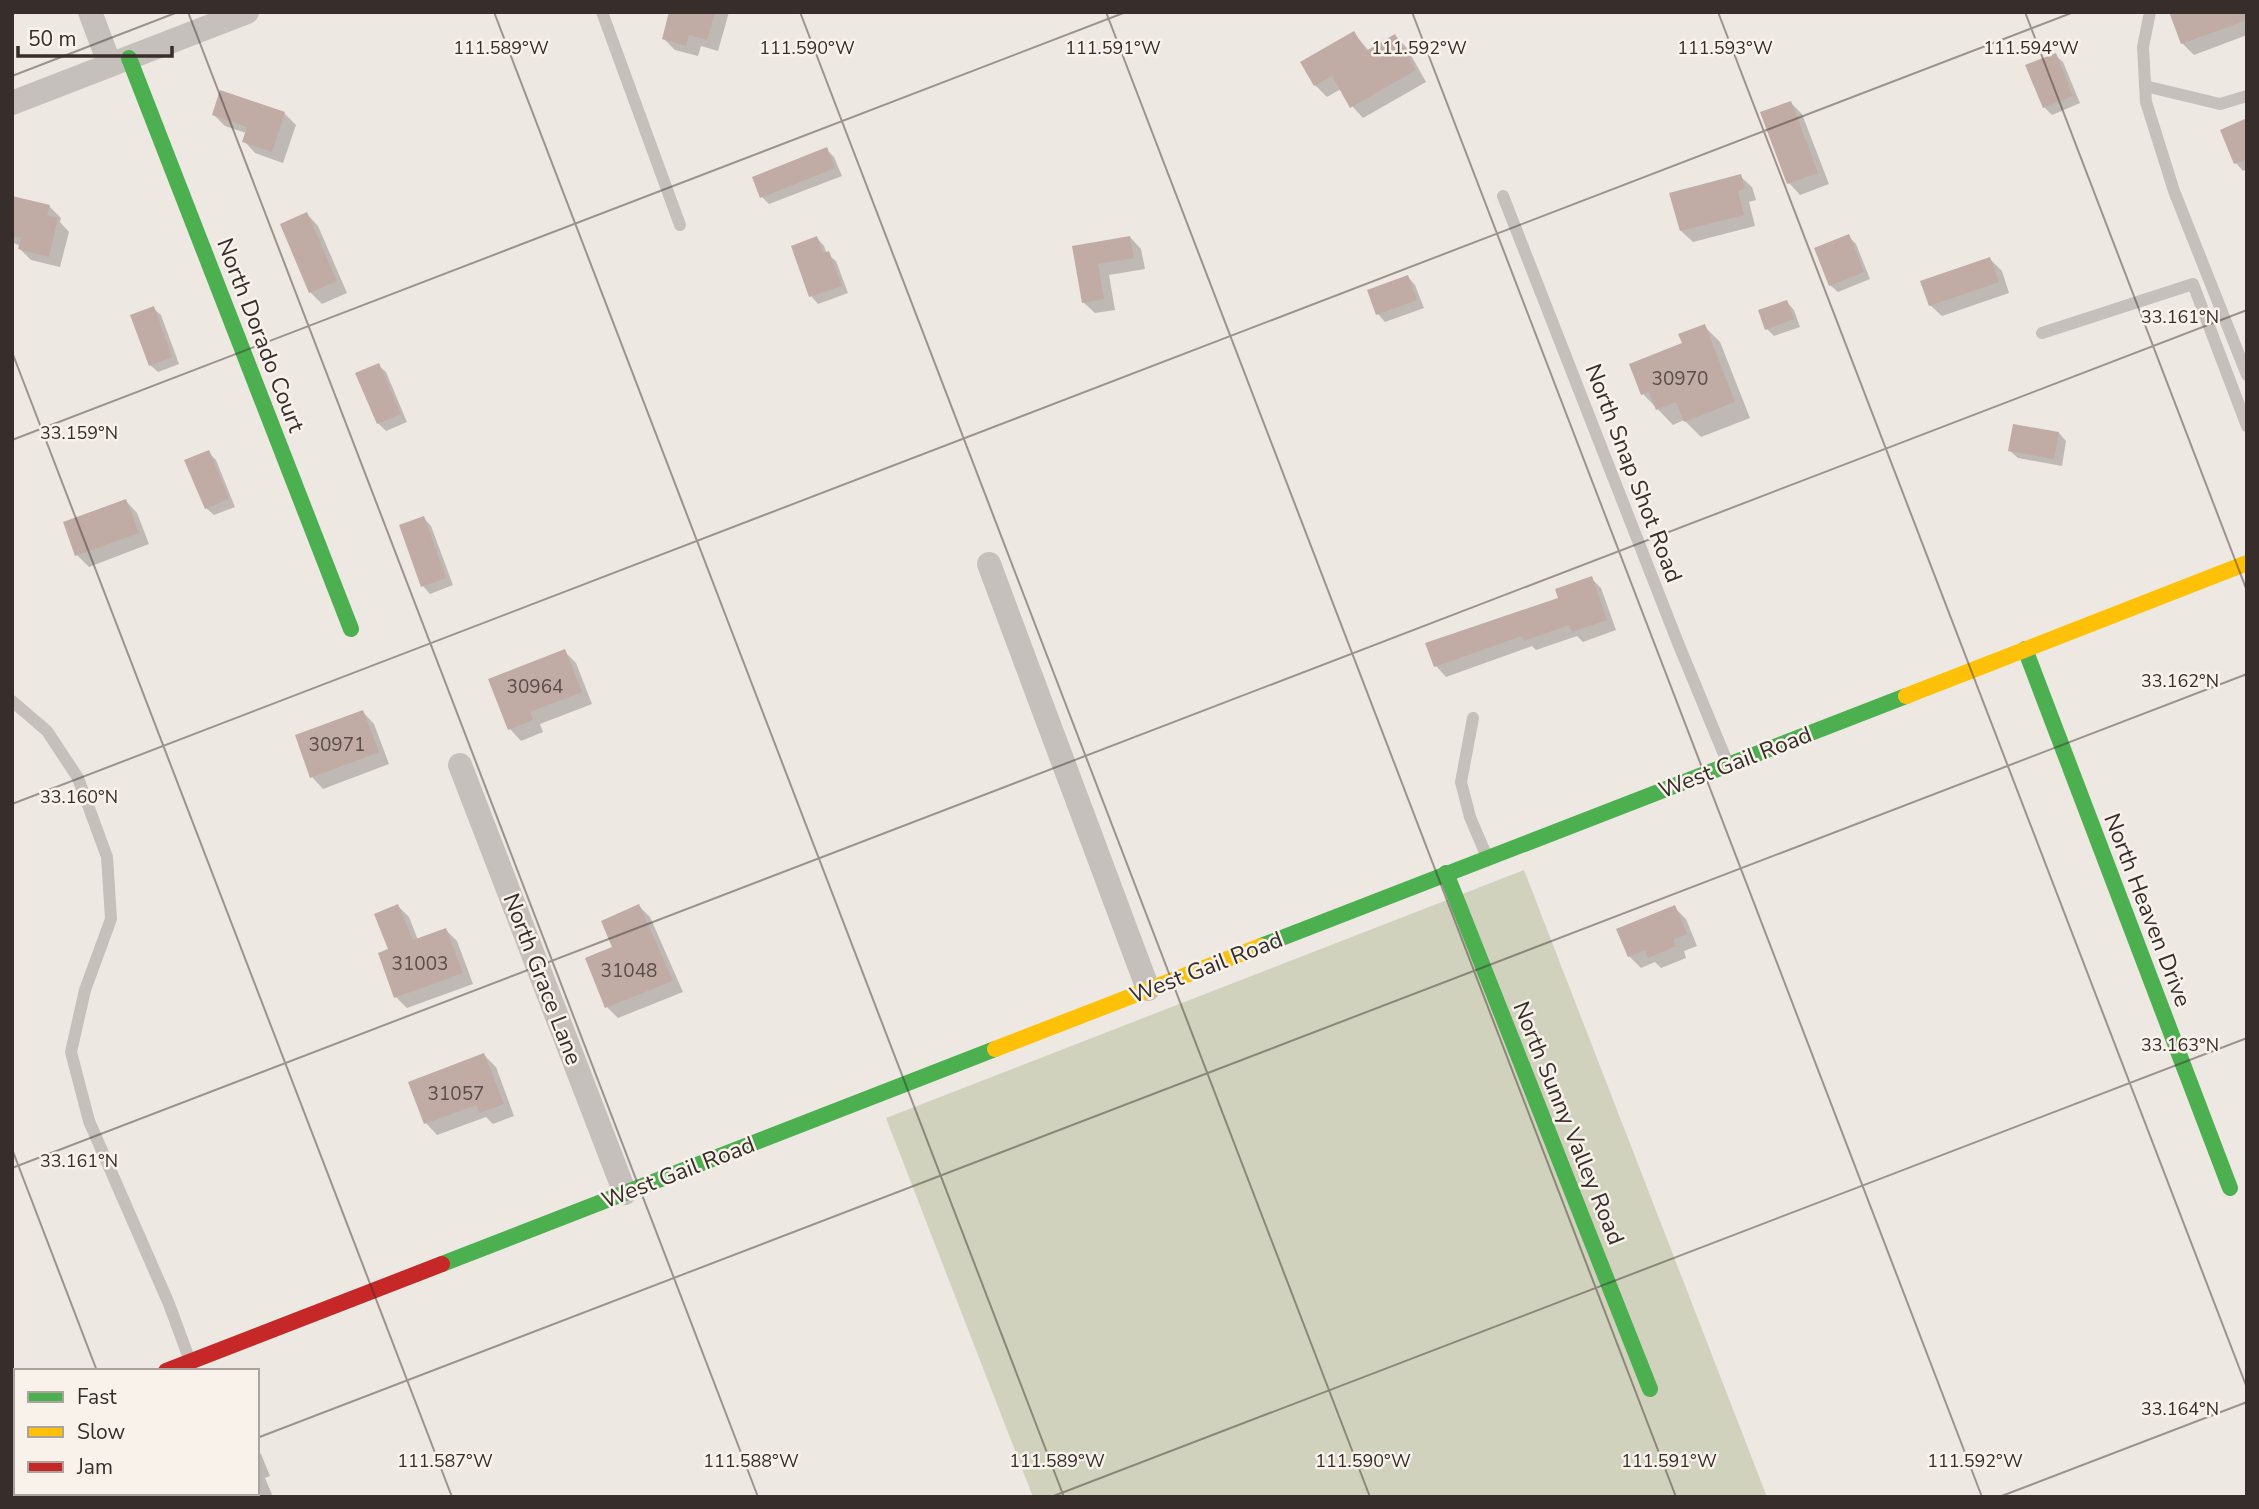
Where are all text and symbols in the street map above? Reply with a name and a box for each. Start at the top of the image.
scale bar [18,14,172,58]
text: 50 m [28,25,77,53]
text: 111.589°W [453,36,549,60]
text: 111.590°W [759,36,855,60]
text: 111.591°W [1065,36,1161,60]
text: 111.592°W [1371,36,1467,60]
text: 111.593°W [1677,36,1773,60]
text: 111.594°W [1983,36,2079,60]
street label: North Dorado Court [209,234,312,437]
text: 33.161°N [2141,305,2219,329]
street label: North Snap Shot Road [1578,359,1690,587]
house number: 30970 [1651,366,1709,392]
text: 33.159°N [40,421,118,445]
text: 33.162°N [2141,669,2219,693]
house number: 30964 [506,674,564,700]
street label: West Gail Road [1654,719,1816,806]
house number: 30971 [308,732,366,758]
text: 33.160°N [40,785,118,809]
street label: North Heaven Drive [2096,809,2199,1011]
street label: North Grace Lane [496,889,589,1069]
street label: West Gail Road [1125,924,1287,1011]
house number: 31003 [391,951,449,977]
house number: 31048 [600,958,658,984]
street label: North Sunny Valley Road [1505,997,1632,1250]
text: 33.163°N [2141,1033,2219,1057]
house number: 31057 [427,1081,485,1107]
street label: West Gail Road [597,1129,759,1216]
text: 33.161°N [40,1149,118,1173]
legend [14,1369,259,1495]
text: Fast [77,1383,117,1411]
text: 33.164°N [2141,1397,2219,1421]
text: Slow [77,1418,126,1446]
text: 111.587°W [397,1449,493,1473]
text: 111.588°W [703,1449,799,1473]
text: 111.589°W [1009,1449,1105,1473]
text: 111.590°W [1315,1449,1411,1473]
text: 111.591°W [1621,1449,1717,1473]
text: 111.592°W [1927,1449,2023,1473]
text: Jam [76,1453,113,1481]

